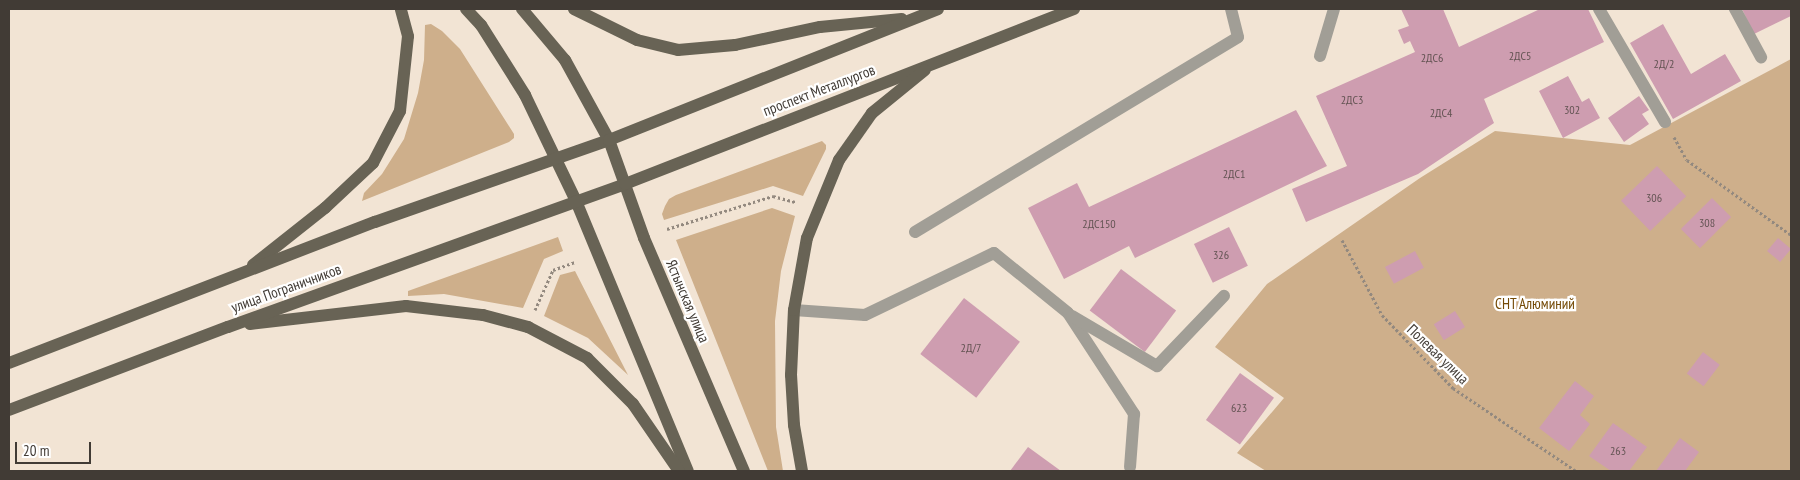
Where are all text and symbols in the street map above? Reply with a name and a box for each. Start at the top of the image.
house number: 2ДС5 [1509,49,1531,63]
house number: 2ДС6 [1421,51,1443,65]
house number: 2Д/2 [1654,57,1674,71]
street label: проспект Металлургов [760,60,878,120]
house number: 2ДС3 [1341,93,1363,107]
house number: 302 [1564,103,1580,117]
house number: 2ДС4 [1430,106,1452,120]
house number: 2ДС1 [1223,167,1245,181]
house number: 306 [1646,191,1662,205]
house number: 308 [1699,216,1715,230]
house number: 2ДС150 [1082,217,1116,231]
house number: 326 [1213,248,1229,262]
street label: Ястынская улица [662,257,714,345]
street label: улица Пограничников [229,260,343,316]
park label: СНТ Алюминий [1495,295,1575,313]
street label: Полевая улица [1404,320,1472,388]
house number: 2Д/7 [961,341,981,355]
house number: 623 [1231,401,1247,415]
scale bar [18,432,94,464]
text: 20 m [23,441,49,460]
house number: 263 [1610,444,1626,458]

